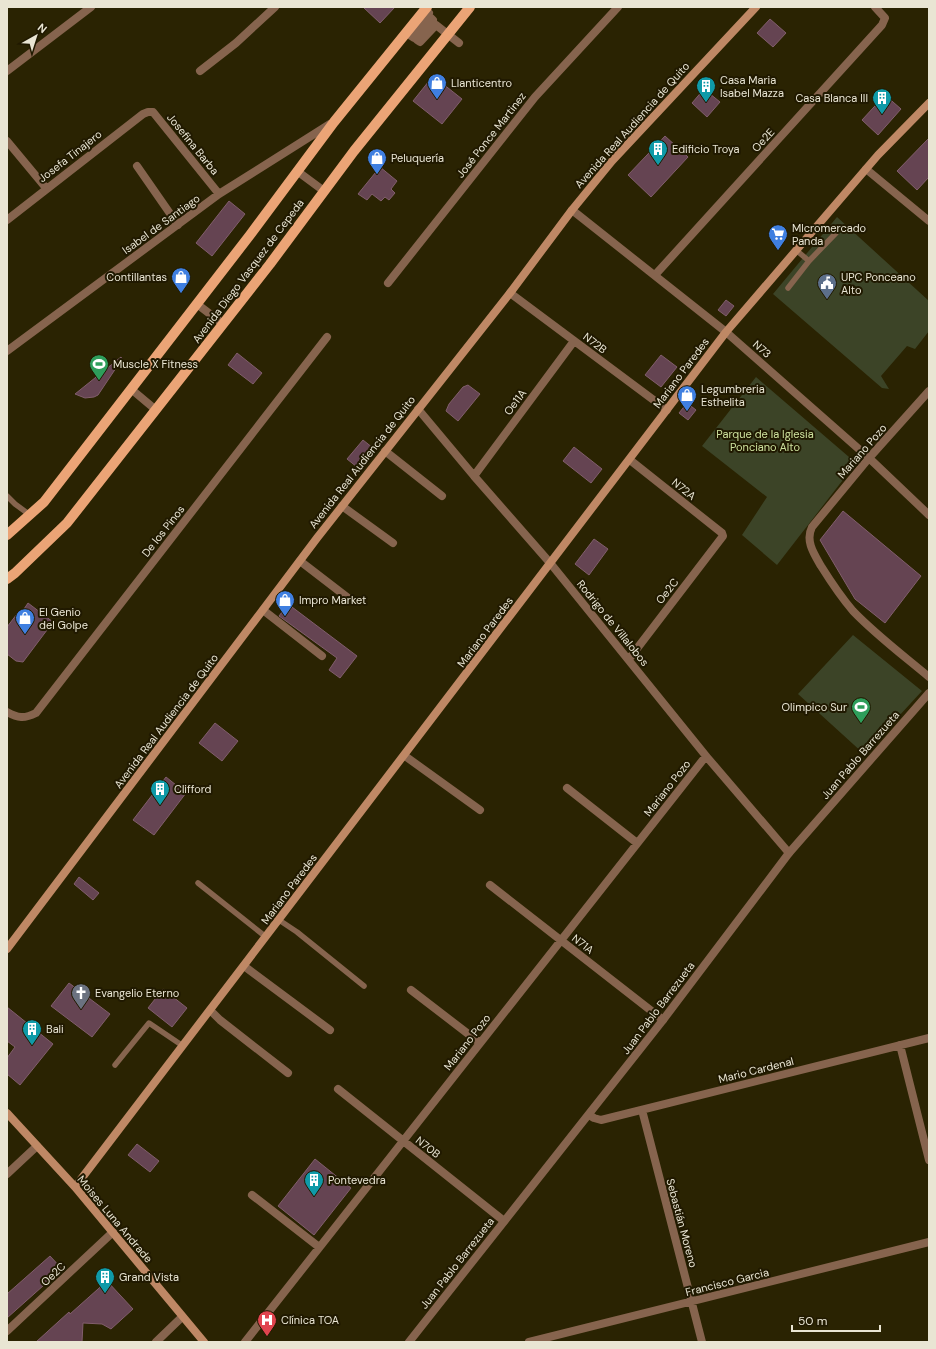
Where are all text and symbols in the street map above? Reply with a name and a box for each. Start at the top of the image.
north arrow [16,16,56,56]
text: N [35,20,50,36]
street label: Avenida Real Audiencia de Quito [572,59,692,191]
shop icon: Llanticentro [426,72,448,100]
place label: Casa Maria Isabel Mazza [720,73,784,100]
building icon: Casa Maria Isabel Mazza [695,75,717,103]
place label: Llanticentro [451,76,512,90]
building icon: Casa Blanca III [871,87,893,115]
street label: José Ponce Martinez [453,89,529,181]
place label: Casa Blanca III [795,91,868,105]
street label: Josefina Barba [164,111,222,177]
street label: Oe2E [749,125,777,155]
street label: Josefa Tinajero [35,127,105,185]
building icon: Edificio Troya [647,138,669,166]
place label: Edificio Troya [672,142,740,156]
shop icon: Peluquería [366,147,388,175]
place label: Peluquería [391,151,444,165]
street label: Isabel de Santiago [119,191,203,257]
street label: Avenida Diego Vasquez de Cepeda [189,196,307,346]
place label: MIcromercado Panda [792,221,866,248]
supermarket icon: MIcromercado Panda [767,223,789,251]
shop icon: Contillantas [170,266,192,294]
place label: Contillantas [106,270,167,284]
place label: UPC Ponceano Alto [841,270,916,297]
public building icon: UPC Ponceano Alto [816,272,838,300]
street label: N72B [580,330,610,357]
street label: Mariano Paredes [650,335,712,411]
street label: N73 [750,337,774,361]
sports icon: Muscle X Fitness [88,353,110,381]
place label: Muscle X Fitness [113,357,198,371]
place label: Legumbreria Esthelita [701,382,765,409]
shop icon: Legumbreria Esthelita [676,384,698,412]
street label: Oe11A [501,386,529,418]
street label: Avenida Real Audiencia de Quito [306,393,418,531]
street label: Mariano Pozo [834,421,890,481]
park label: Parque de la Iglesia Ponciano Alto [716,427,814,454]
street label: N72A [669,475,699,503]
street label: De los Pinos [139,502,187,560]
street label: Oe2C [653,575,681,607]
street label: Rodrigo de Villalobos [574,577,652,669]
shop icon: Impro Market [274,589,296,617]
place label: Impro Market [299,593,366,607]
street label: Mariano Paredes [454,594,516,670]
place label: El Genio del Golpe [39,605,88,632]
shop icon: El Genio del Golpe [14,607,36,635]
street label: Avenida Real Audiencia de Quito [111,651,221,791]
sports icon: Olimpico Sur [850,696,872,724]
place label: Olimpico Sur [782,700,847,714]
street label: Juan Pablo Barrezueta [818,708,902,802]
street label: Mariano Pozo [641,757,693,819]
building icon: Clifford [149,778,171,806]
place label: Clifford [174,782,212,796]
street label: Mariano Paredes [258,851,320,927]
street label: N71A [569,931,597,957]
street label: Juan Pablo Barrezueta [619,959,697,1057]
church icon: Evangelio Eterno [70,982,92,1010]
place label: Evangelio Eterno [95,986,179,1000]
street label: Mariano Pozo [441,1011,493,1073]
building icon: Bali [21,1018,43,1046]
place label: Bali [46,1022,64,1036]
street label: Mario Cardenal [717,1054,795,1086]
street label: N70B [413,1133,443,1161]
building icon: Pontevedra [303,1169,325,1197]
street label: Moises Luna Andrade [74,1172,156,1266]
place label: Pontevedra [328,1173,386,1187]
street label: Sebastián Moreno [663,1177,701,1269]
street label: Juan Pablo Barrezueta [417,1214,497,1312]
street label: Oe2C [38,1259,68,1289]
street label: Francisco Garcia [684,1265,770,1299]
building icon: Grand Vista [94,1266,116,1294]
place label: Grand Vista [119,1270,179,1284]
scale bar [792,1307,880,1333]
hospital icon: Clínica TOA [256,1309,278,1337]
place label: Clínica TOA [281,1313,339,1327]
text: 50 m [798,1313,827,1329]

